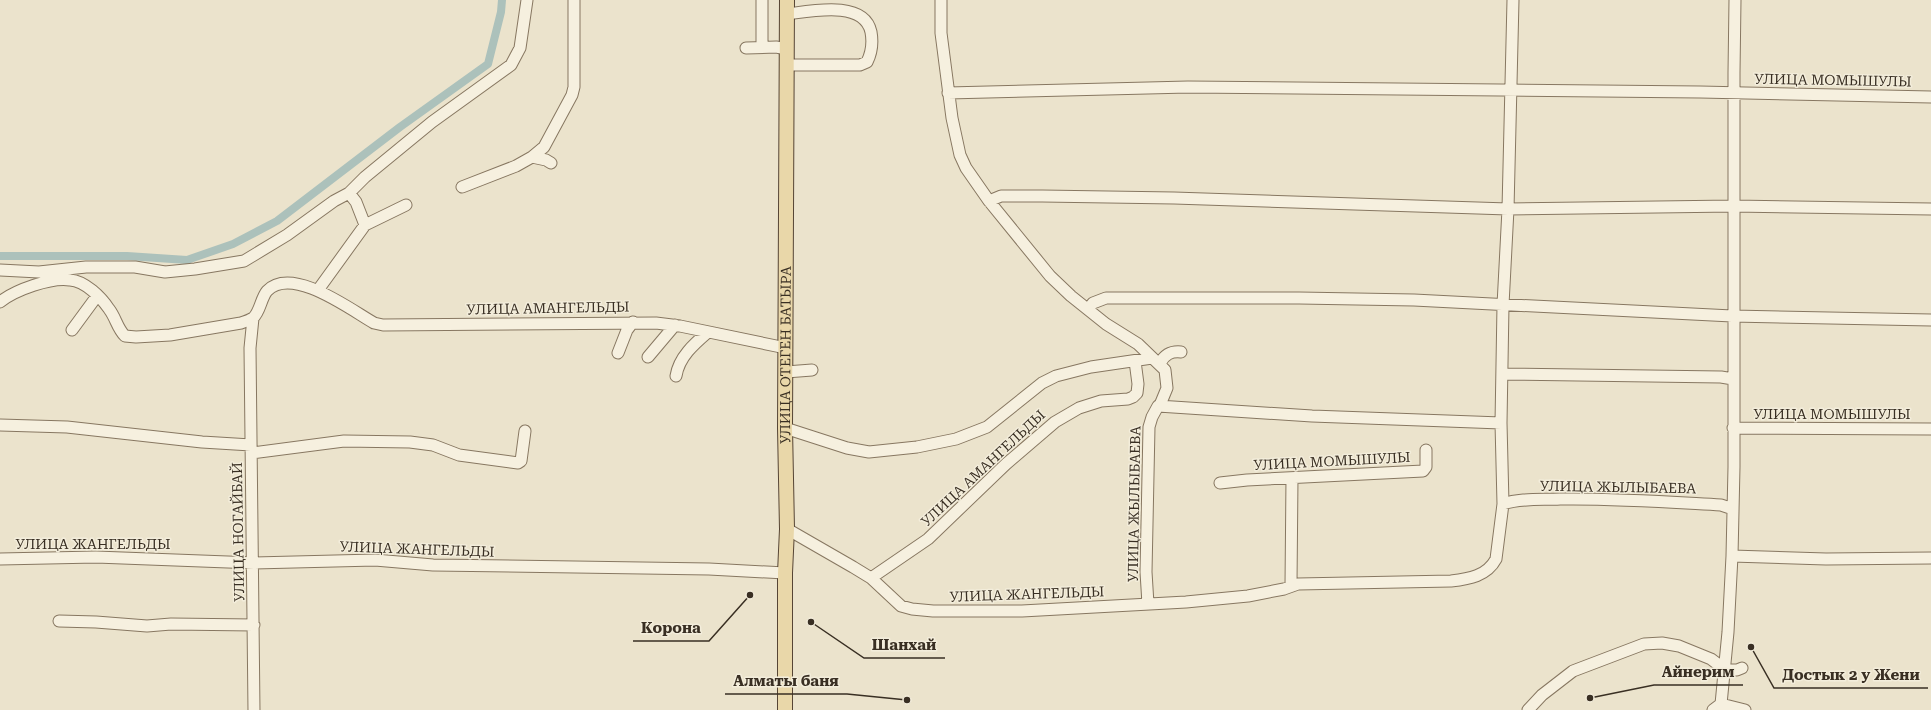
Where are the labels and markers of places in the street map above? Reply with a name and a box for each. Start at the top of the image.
callout: Корона [633,614,709,641]
callout: Шанхай [864,631,945,658]
callout: Айнерим [1654,658,1743,685]
callout: Достык 2 у Жени [1774,661,1928,688]
callout: Алматы баня [725,667,847,694]

